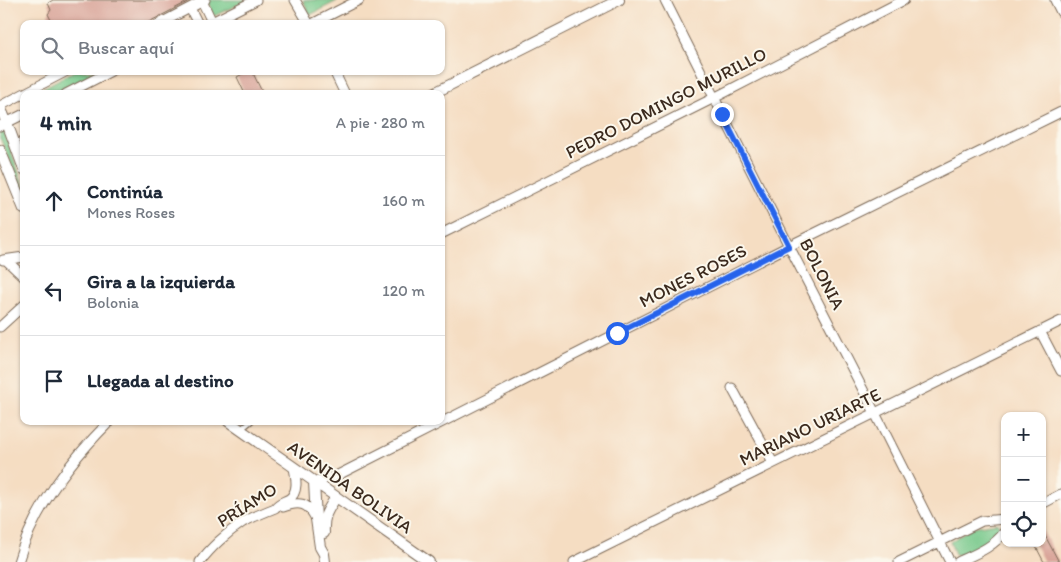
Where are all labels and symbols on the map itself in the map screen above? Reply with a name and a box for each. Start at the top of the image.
street label: PEDRO DOMINGO MURILLO [562,43,770,163]
route end [711,103,734,126]
street label: BOLONIA [795,235,850,314]
street label: MONES ROSES [636,239,750,313]
route start [606,322,629,345]
street label: MARIANO URIARTE [736,383,884,471]
street label: AVENIDA BOLIVIA [283,436,417,538]
street label: PRÍAMO [213,478,281,532]

